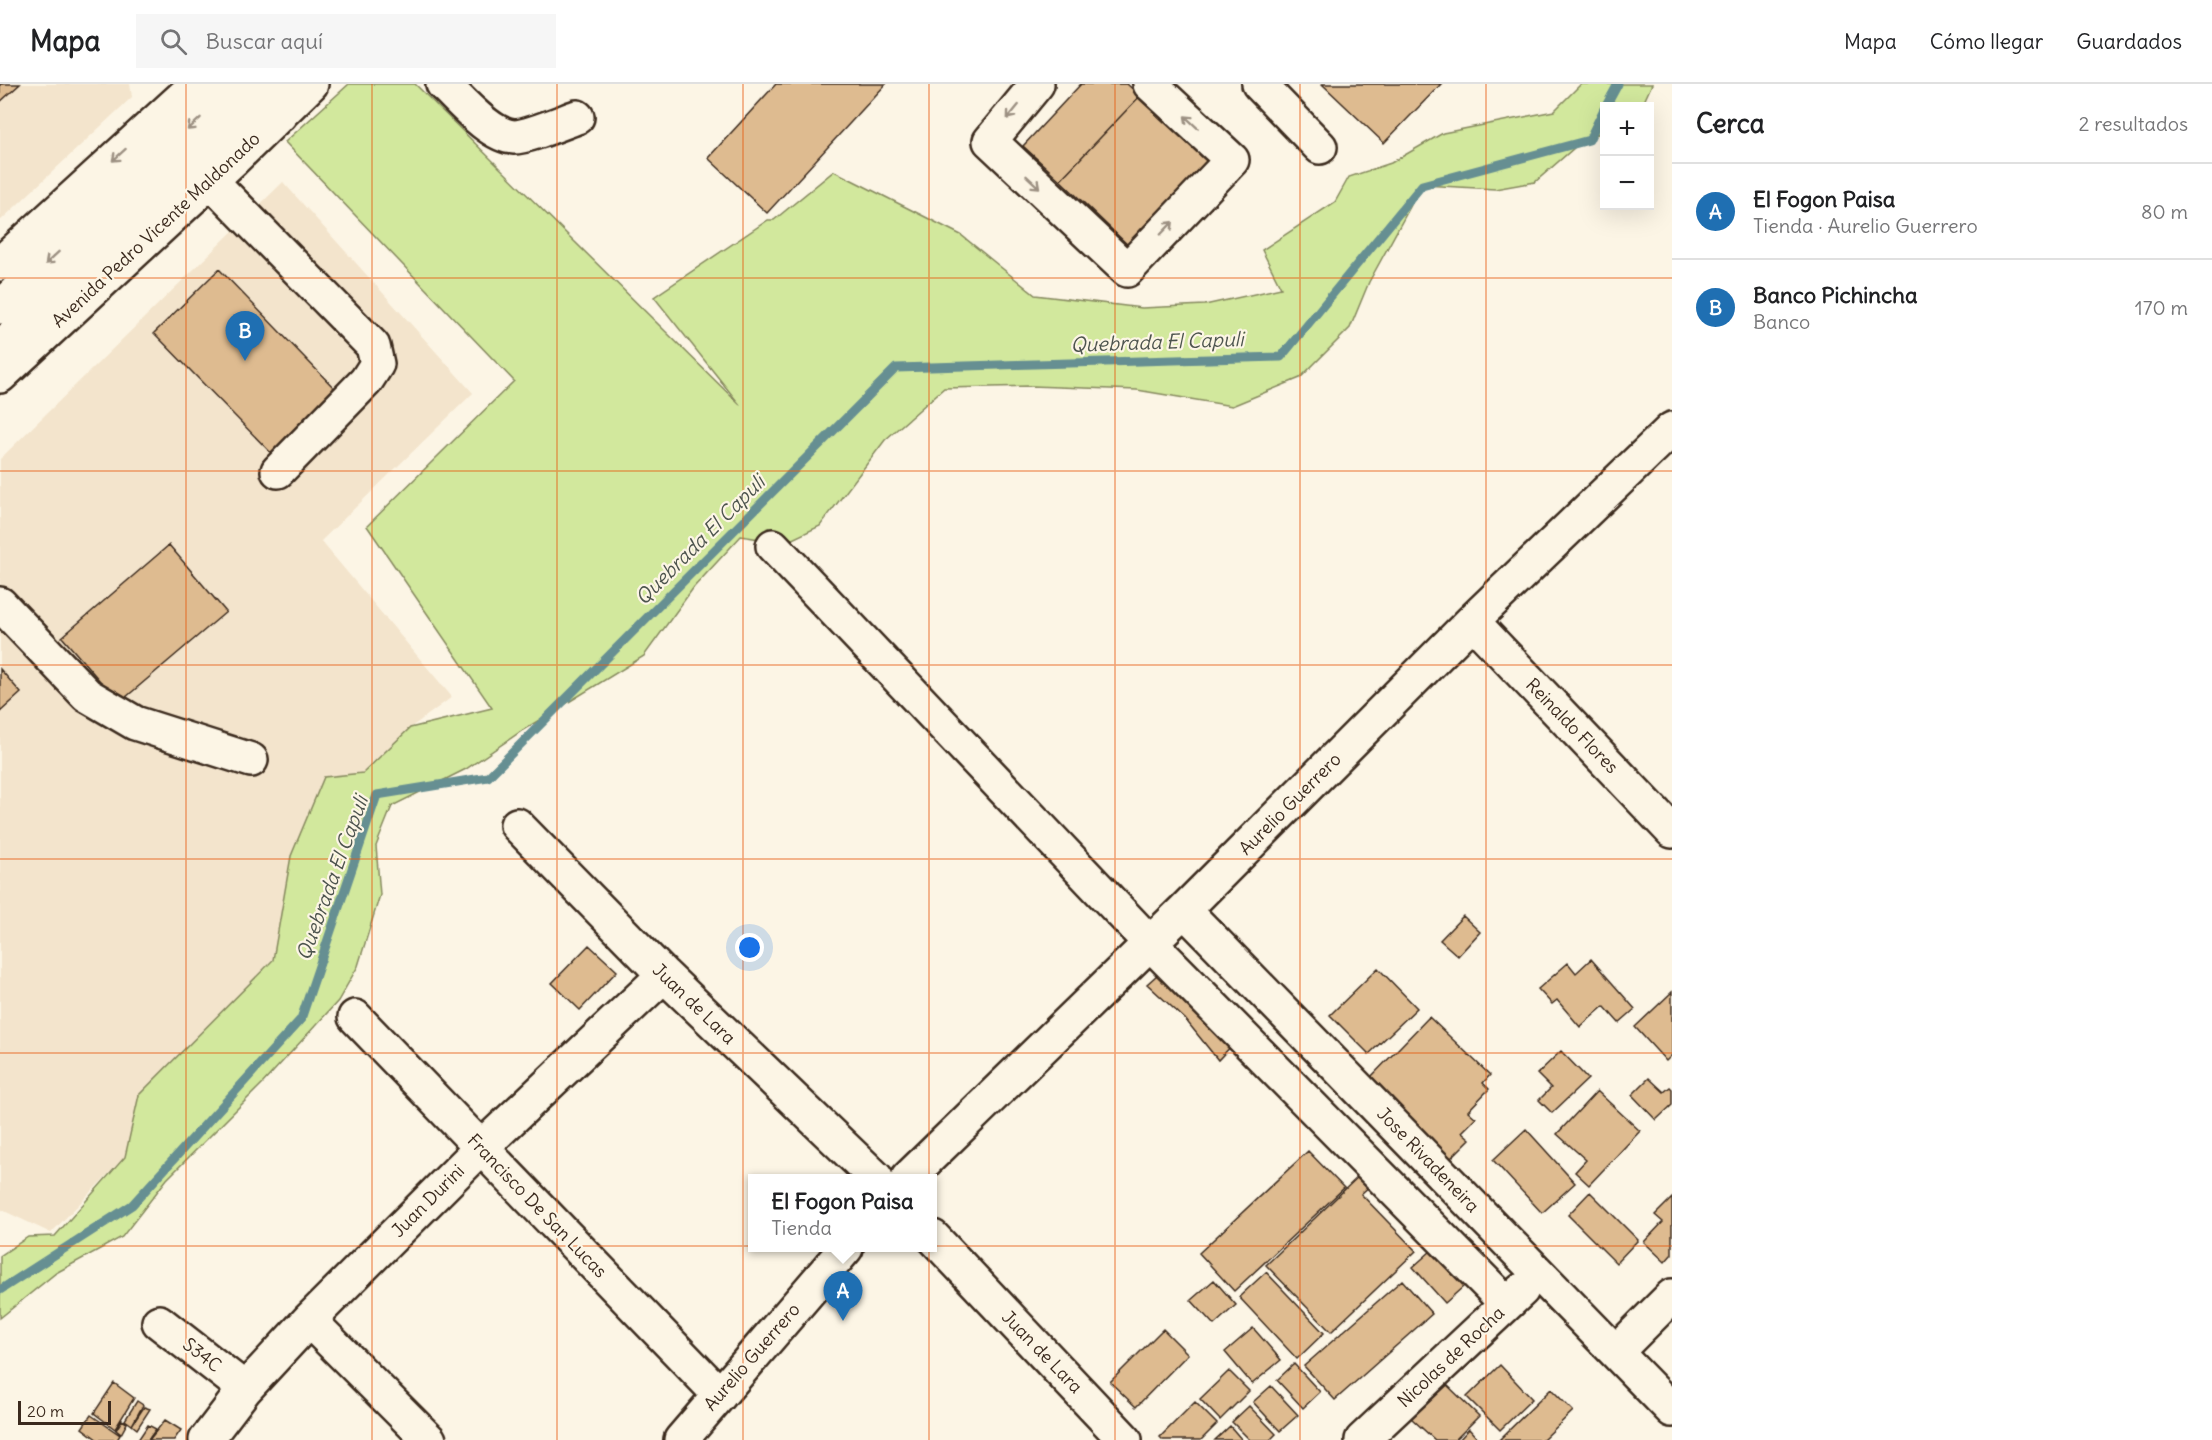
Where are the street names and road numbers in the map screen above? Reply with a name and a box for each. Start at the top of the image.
street label: Avenida Pedro Vicente Maldonado [47,127,265,332]
street label: Reinaldo Flores [1521,673,1624,778]
street label: Aurelio Guerrero [1234,748,1346,860]
street label: Juan de Lara [648,958,741,1049]
street label: Jose Rivadeneira [1372,1102,1484,1217]
street label: Francisco De San Lucas [463,1129,612,1282]
street label: Juan Durini [386,1159,469,1242]
street label: Aurelio Guerrero [699,1298,805,1415]
street label: Nicolas de Rocha [1392,1301,1509,1412]
street label: Juan de Lara [997,1305,1088,1398]
street label: S34C [178,1332,226,1377]

